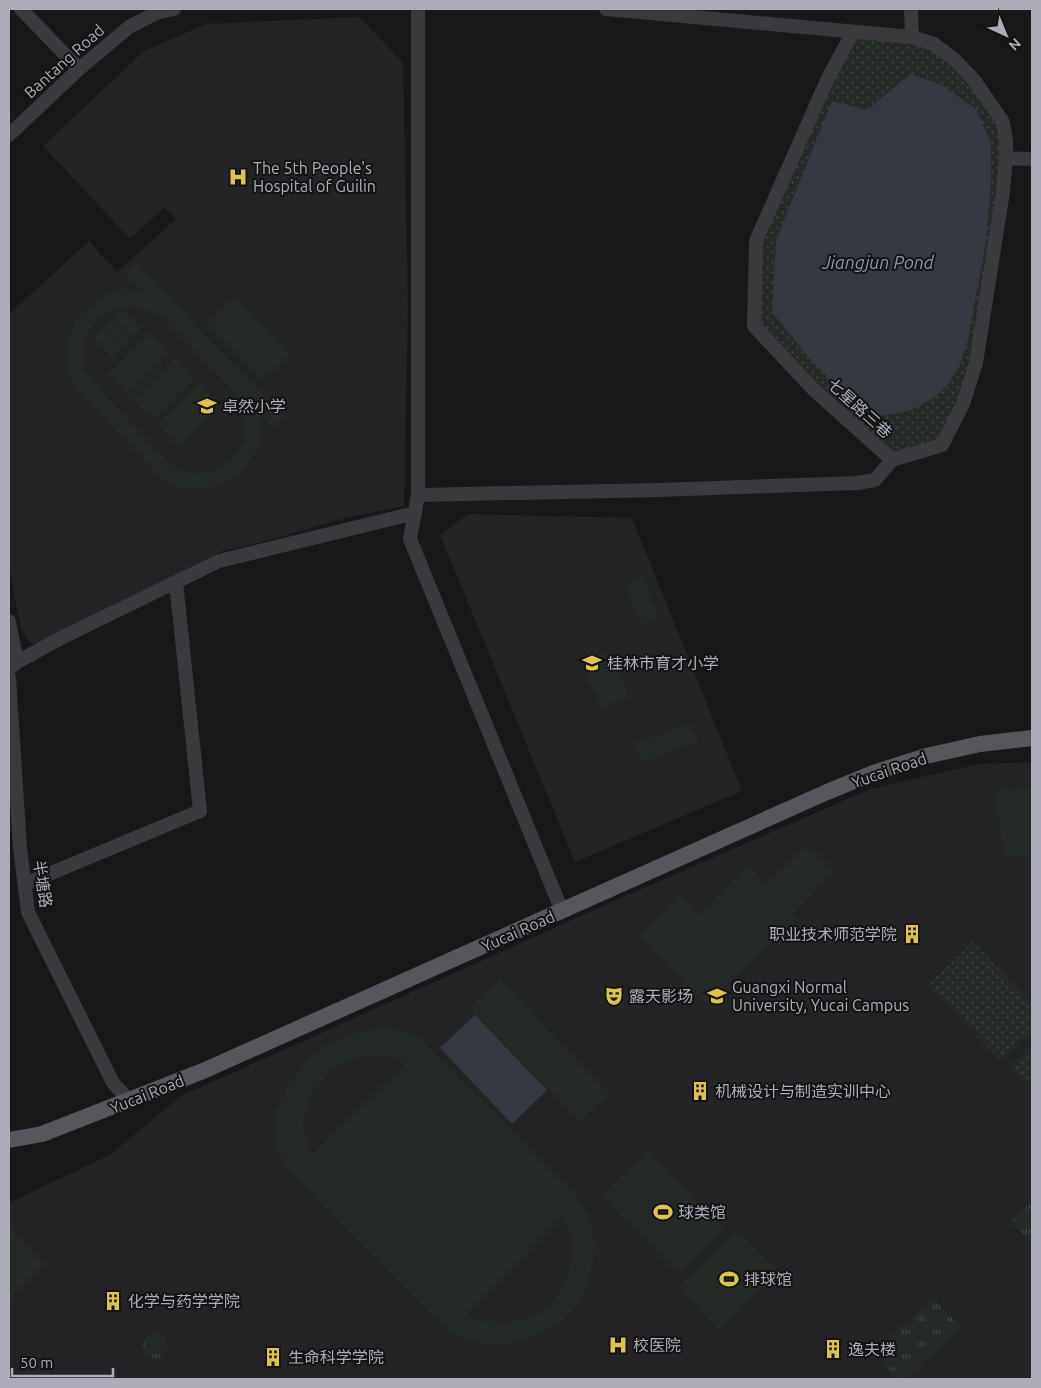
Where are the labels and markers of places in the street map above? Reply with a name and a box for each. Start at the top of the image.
place label: The 5th People's Hospital of Guilin [253,159,376,195]
hospital icon: The 5th People's Hospital of Guilin [227,166,249,188]
school or university icon: 卓然小学 [196,395,218,417]
place label: 卓然小学 [222,397,286,415]
school or university icon: 桂林市育才小学 [581,652,603,674]
place label: 桂林市育才小学 [607,654,719,672]
building icon: 职业技术师范学院 [901,923,923,945]
place label: 职业技术师范学院 [769,925,897,943]
place label: Guangxi Normal University, Yucai Campus [732,978,909,1014]
theatre icon: 露天影场 [603,985,625,1007]
school or university icon: Guangxi Normal University, Yucai Campus [706,985,728,1007]
place label: 露天影场 [629,987,693,1005]
building icon: 机械设计与制造实训中心 [689,1080,711,1102]
place label: 机械设计与制造实训中心 [715,1082,891,1100]
sports icon: 球类馆 [652,1201,674,1223]
place label: 球类馆 [678,1203,726,1221]
sports icon: 排球馆 [718,1268,740,1290]
place label: 排球馆 [744,1270,792,1288]
building icon: 化学与药学学院 [102,1290,124,1312]
place label: 化学与药学学院 [128,1292,240,1310]
hospital icon: 校医院 [607,1334,629,1356]
place label: 校医院 [633,1336,681,1354]
building icon: 逸夫楼 [822,1338,844,1360]
place label: 逸夫楼 [848,1340,896,1358]
building icon: 生命科学学院 [262,1346,284,1368]
place label: 生命科学学院 [288,1348,384,1366]

